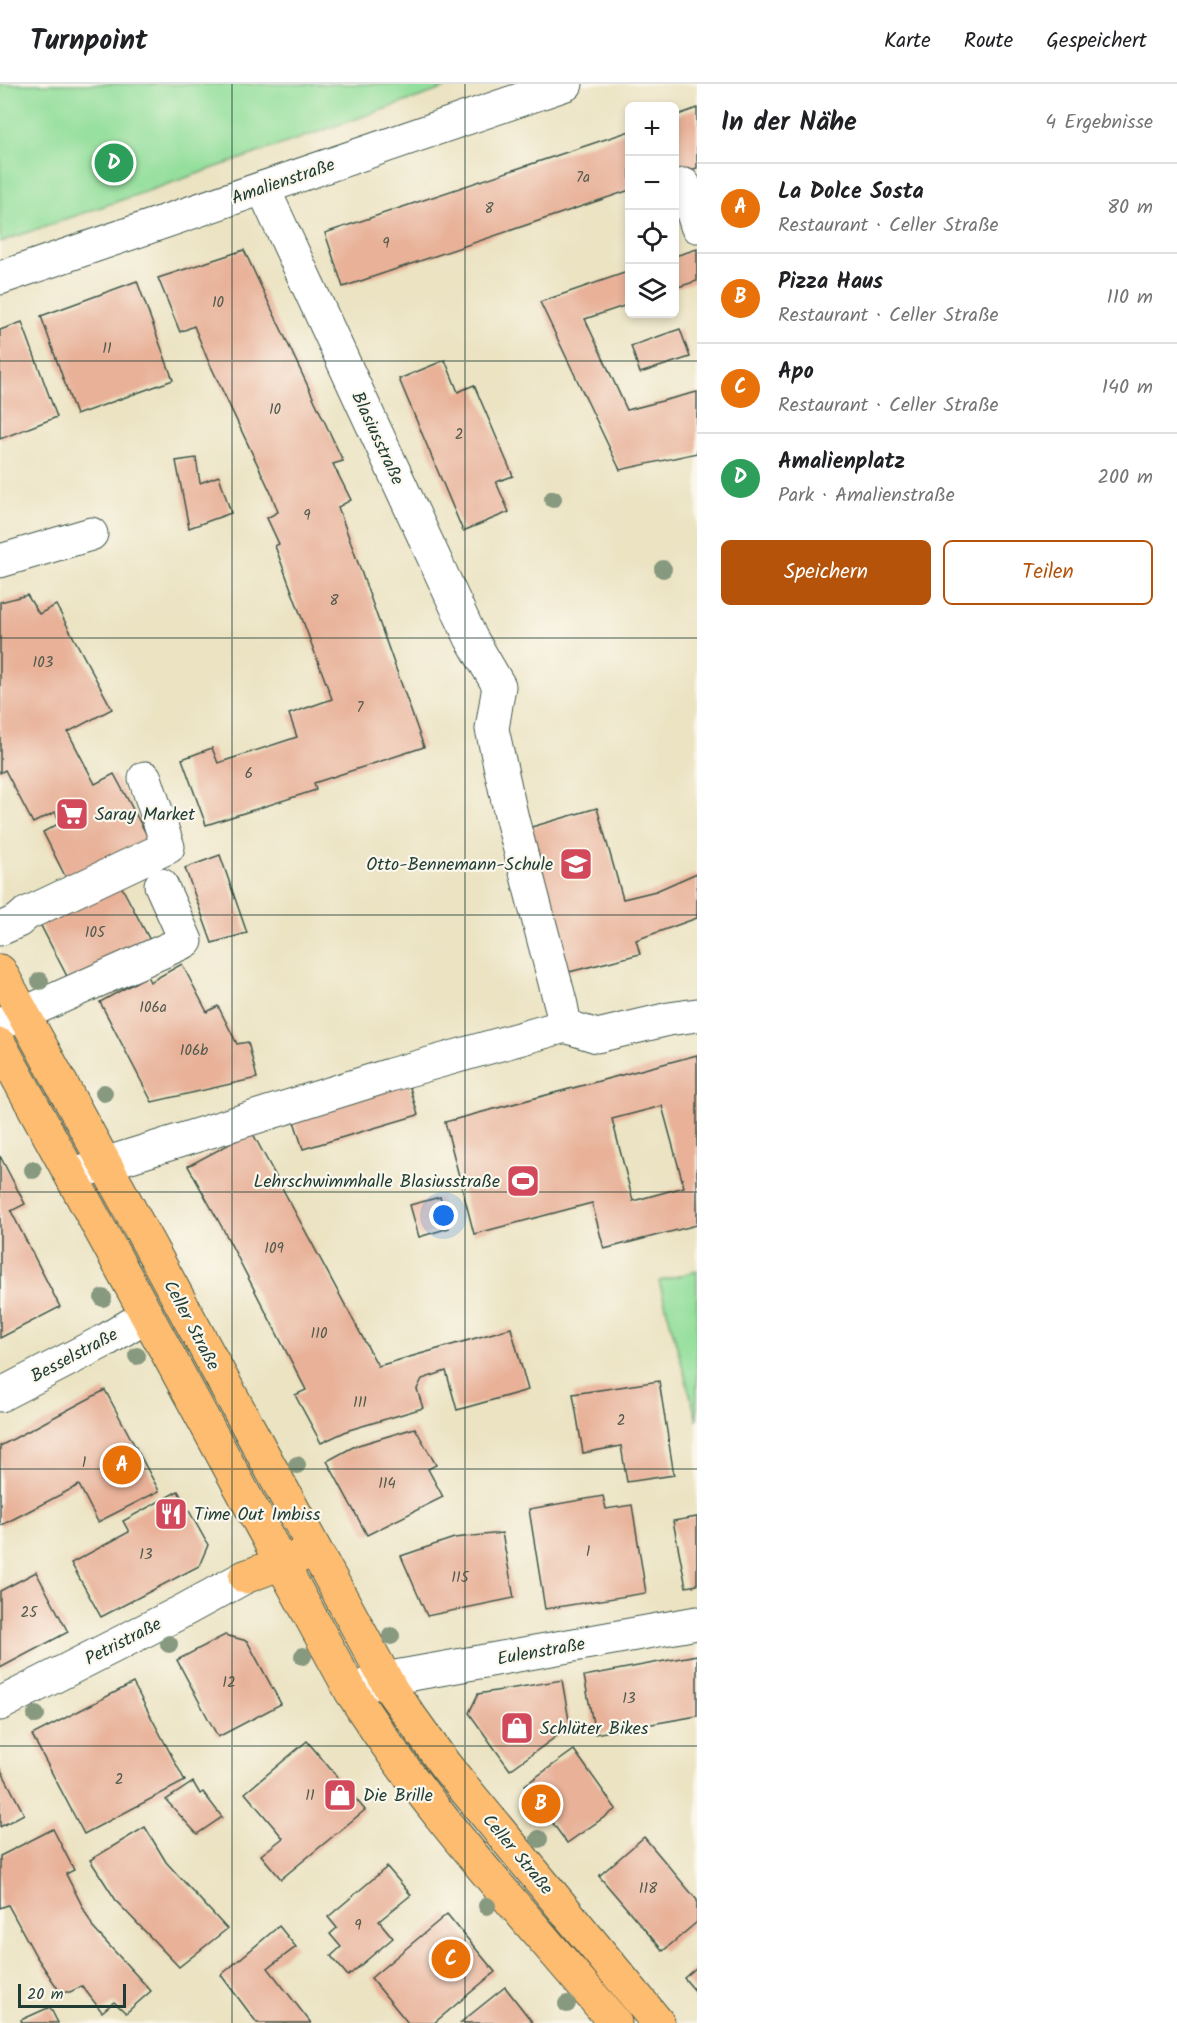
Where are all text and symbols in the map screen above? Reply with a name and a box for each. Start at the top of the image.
text: Turnpoint [30,19,148,64]
text: Karte [884,25,931,58]
text: Route [964,25,1013,58]
text: Gespeichert [1046,25,1147,58]
map controls [625,102,679,318]
button: + [625,102,679,156]
text: In der Nähe [721,102,857,144]
text: 4 Ergebnisse [1045,107,1153,139]
pin: D [94,140,134,185]
street label: Amalienstraße [228,151,339,214]
button: − [625,156,679,210]
house number: 7a [576,166,590,190]
text: La Dolce Sosta [778,175,924,210]
text: A [734,192,747,224]
text: 80 m [1107,192,1153,224]
house number: 8 [484,197,494,221]
button: locate [625,210,679,264]
text: Restaurant · Celler Straße [778,210,999,242]
house number: 9 [382,232,390,256]
button: layers [625,264,679,318]
text: Pizza Haus [778,265,883,300]
text: B [734,282,747,314]
text: 110 m [1107,282,1153,314]
house number: 10 [212,291,225,315]
text: Restaurant · Celler Straße [778,300,999,332]
house number: 11 [102,337,112,361]
text: Apo [778,355,814,390]
text: C [734,372,747,404]
text: 140 m [1102,372,1153,404]
street label: Blasiusstraße [342,387,411,490]
text: Restaurant · Celler Straße [778,390,999,422]
house number: 10 [269,398,282,422]
house number: 2 [455,423,463,447]
text: Amalienplatz [778,445,905,480]
text: D [734,462,747,494]
text: 200 m [1097,462,1153,494]
text: Park · Amalienstraße [778,480,955,512]
house number: 9 [303,504,311,528]
button: Speichern [721,540,931,605]
button: Teilen [943,540,1153,605]
house number: 8 [329,589,339,613]
house number: 103 [33,651,54,675]
house number: 7 [357,696,365,720]
house number: 6 [245,762,253,786]
supermarket icon: Saray Market [54,796,90,832]
place label: Saray Market [95,801,196,830]
school or university icon: Otto-Bennemann-Schule [558,846,594,882]
place label: Otto-Bennemann-Schule [366,851,553,880]
house number: 105 [85,921,106,945]
house number: 106a [139,996,167,1020]
house number: 106b [180,1039,208,1063]
sports icon: Lehrschwimmhalle Blasiusstraße [505,1163,541,1199]
place label: Lehrschwimmhalle Blasiusstraße [254,1168,500,1197]
your location [429,1201,458,1230]
house number: 109 [264,1237,284,1261]
street label: Celler Straße [155,1275,227,1376]
street label: Besselstraße [26,1321,123,1391]
house number: 110 [311,1322,328,1346]
house number: 111 [353,1391,367,1415]
house number: 2 [617,1409,625,1433]
pin: A [102,1442,142,1488]
house number: 1 [82,1451,87,1475]
house number: 114 [378,1472,396,1496]
restaurant icon: Time Out Imbiss [153,1496,189,1532]
place label: Time Out Imbiss [194,1501,321,1530]
house number: 1 [586,1540,591,1564]
house number: 13 [139,1543,153,1567]
house number: 115 [451,1566,470,1590]
house number: 25 [21,1601,38,1625]
street label: Petristraße [80,1611,167,1674]
street label: Eulenstraße [495,1630,588,1674]
house number: 12 [222,1671,236,1695]
house number: 13 [622,1687,636,1711]
shop icon: Schlüter Bikes [499,1710,535,1746]
place label: Schlüter Bikes [540,1715,649,1744]
house number: 2 [115,1768,123,1792]
shop icon: Die Brille [322,1777,358,1813]
place label: Die Brille [363,1782,433,1811]
pin: B [522,1782,560,1826]
house number: 11 [305,1784,315,1808]
street label: Celler Straße [474,1808,560,1902]
house number: 118 [639,1877,658,1901]
house number: 9 [354,1914,362,1938]
pin: C [432,1936,470,1982]
scale bar [18,1981,126,2008]
text: 20 m [27,1982,63,2007]

